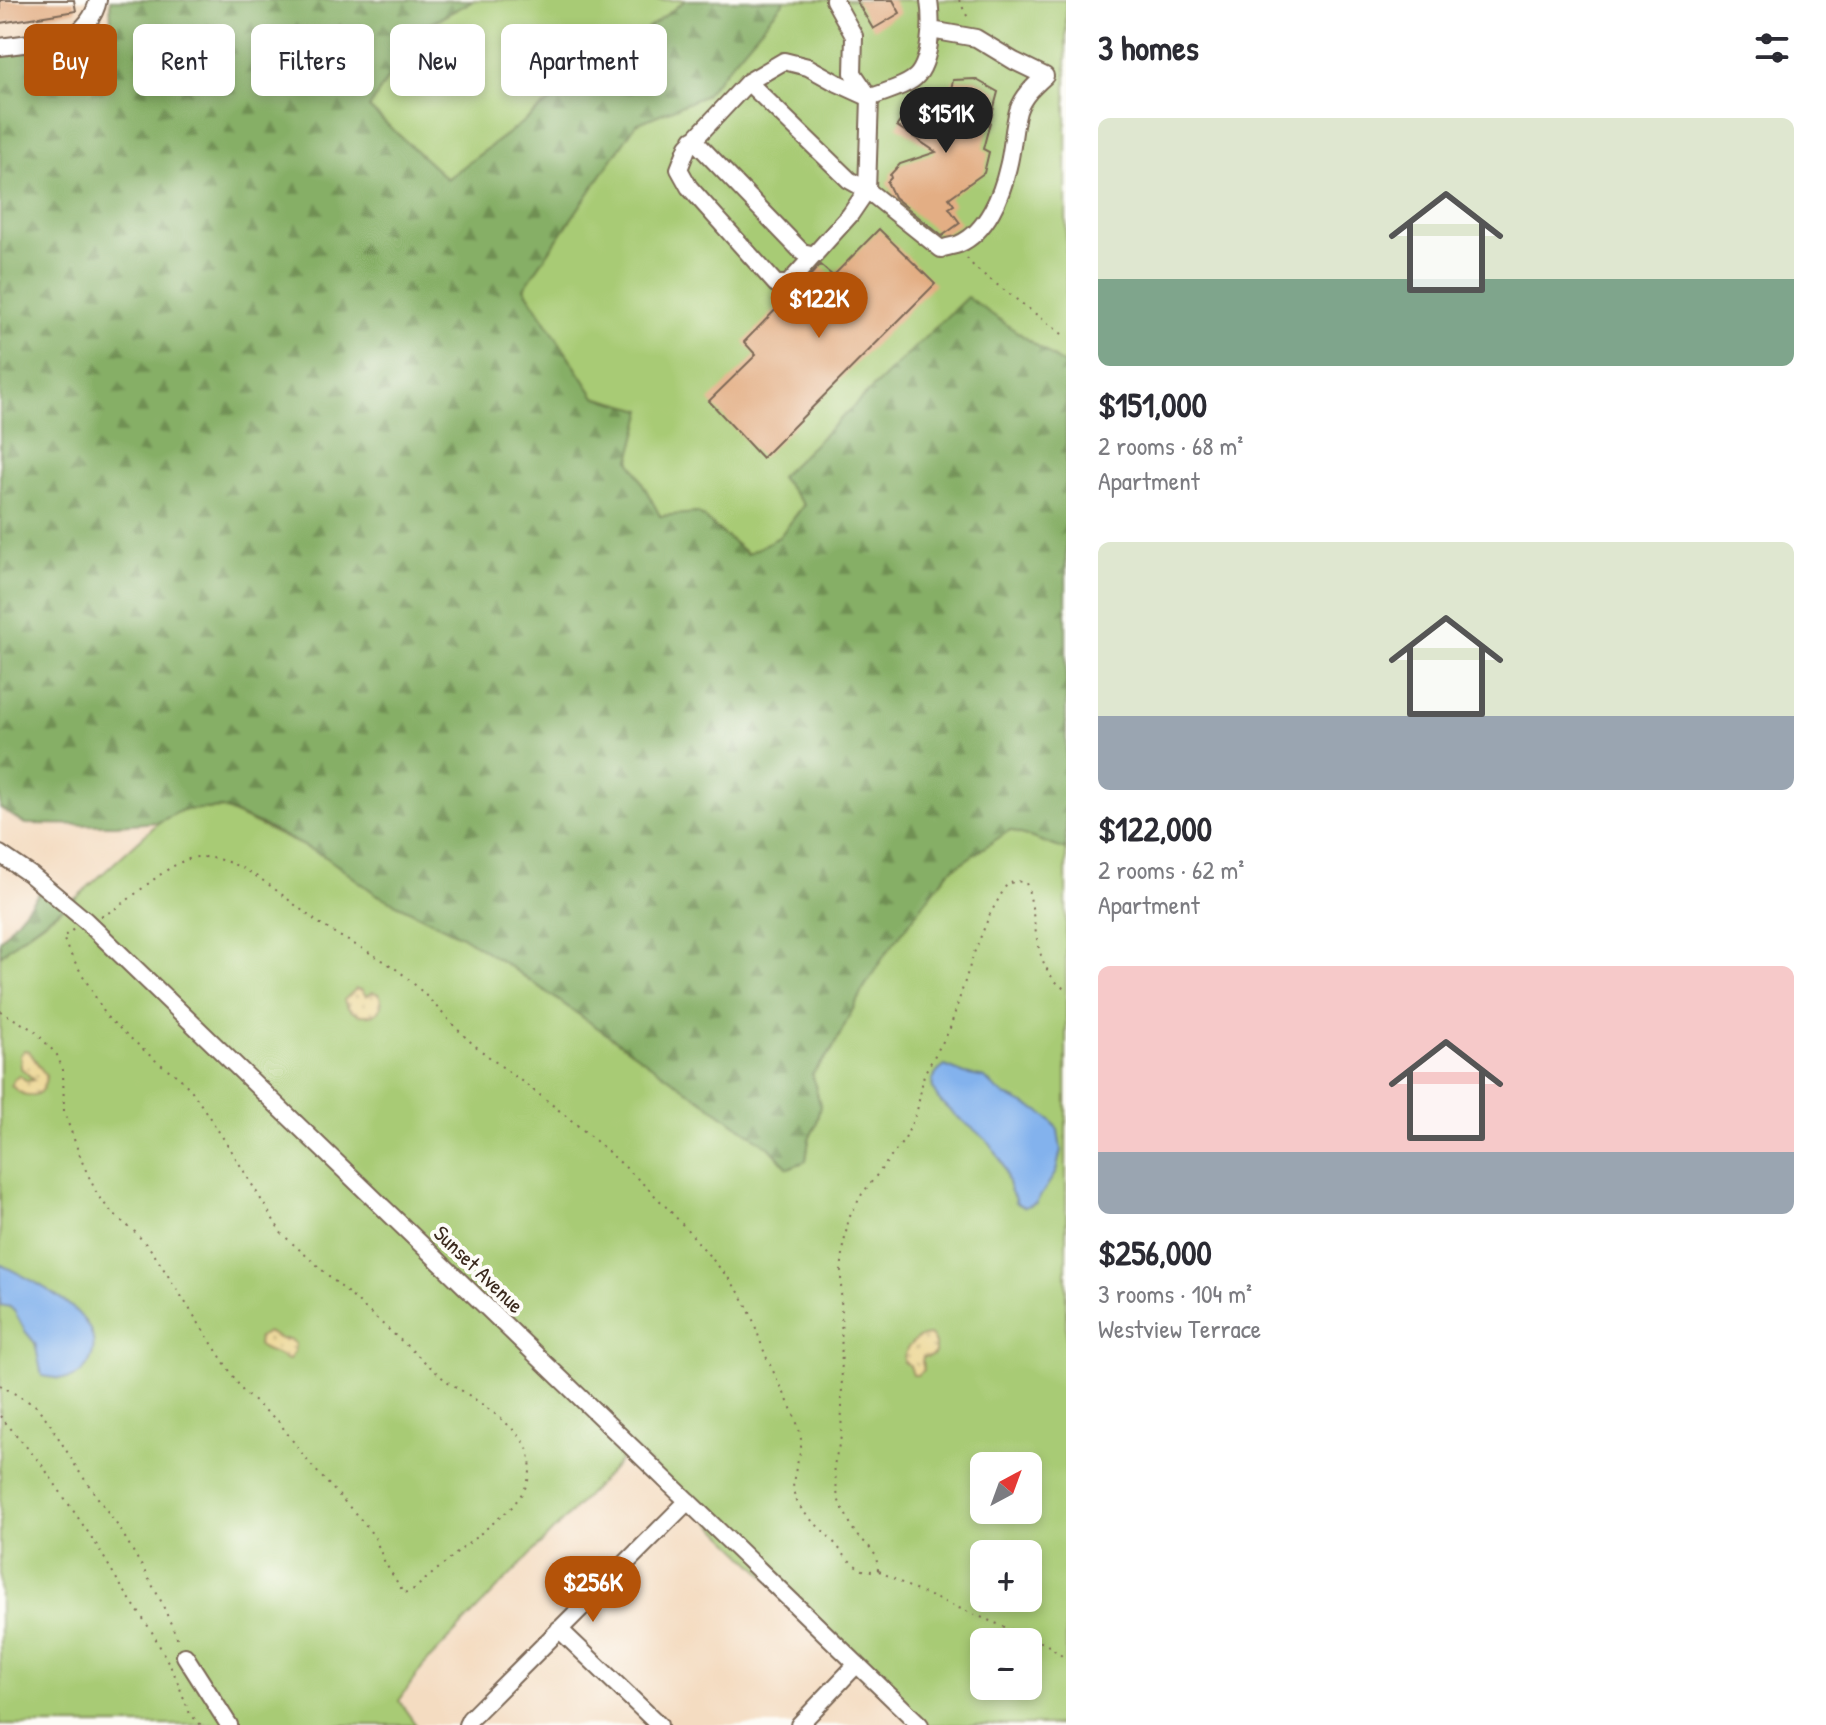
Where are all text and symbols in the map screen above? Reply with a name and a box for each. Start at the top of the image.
chip: Buy [24,24,117,96]
chip: Rent [133,24,235,96]
chip: Filters [251,24,374,96]
chip: New [390,24,485,96]
chip: Apartment [501,24,667,96]
text: 3 homes [1098,25,1199,71]
icon: filters [1750,26,1794,70]
pin: $151K [890,87,1002,155]
text: $151K [918,95,974,130]
icon: home [1374,170,1518,314]
pin: $122K [763,272,875,340]
text: $122K [789,280,849,315]
text: $151,000 [1098,382,1207,428]
text: 2 rooms · 68 m² [1098,428,1243,463]
text: Apartment [1098,463,1200,498]
icon: home [1374,594,1518,738]
text: $122,000 [1098,806,1212,852]
text: 2 rooms · 62 m² [1098,852,1244,887]
text: Apartment [1098,887,1200,922]
icon: home [1374,1018,1518,1162]
street label: Sunset Avenue [427,1218,531,1320]
text: $256,000 [1098,1230,1212,1276]
text: 3 rooms · 104 m² [1098,1276,1252,1311]
text: Westview Terrace [1098,1311,1261,1346]
north arrow [970,1452,1042,1524]
map controls [970,1452,1042,1700]
button: + [970,1540,1042,1612]
pin: $256K [537,1556,649,1624]
text: $256K [563,1564,623,1599]
button: − [970,1628,1042,1700]

